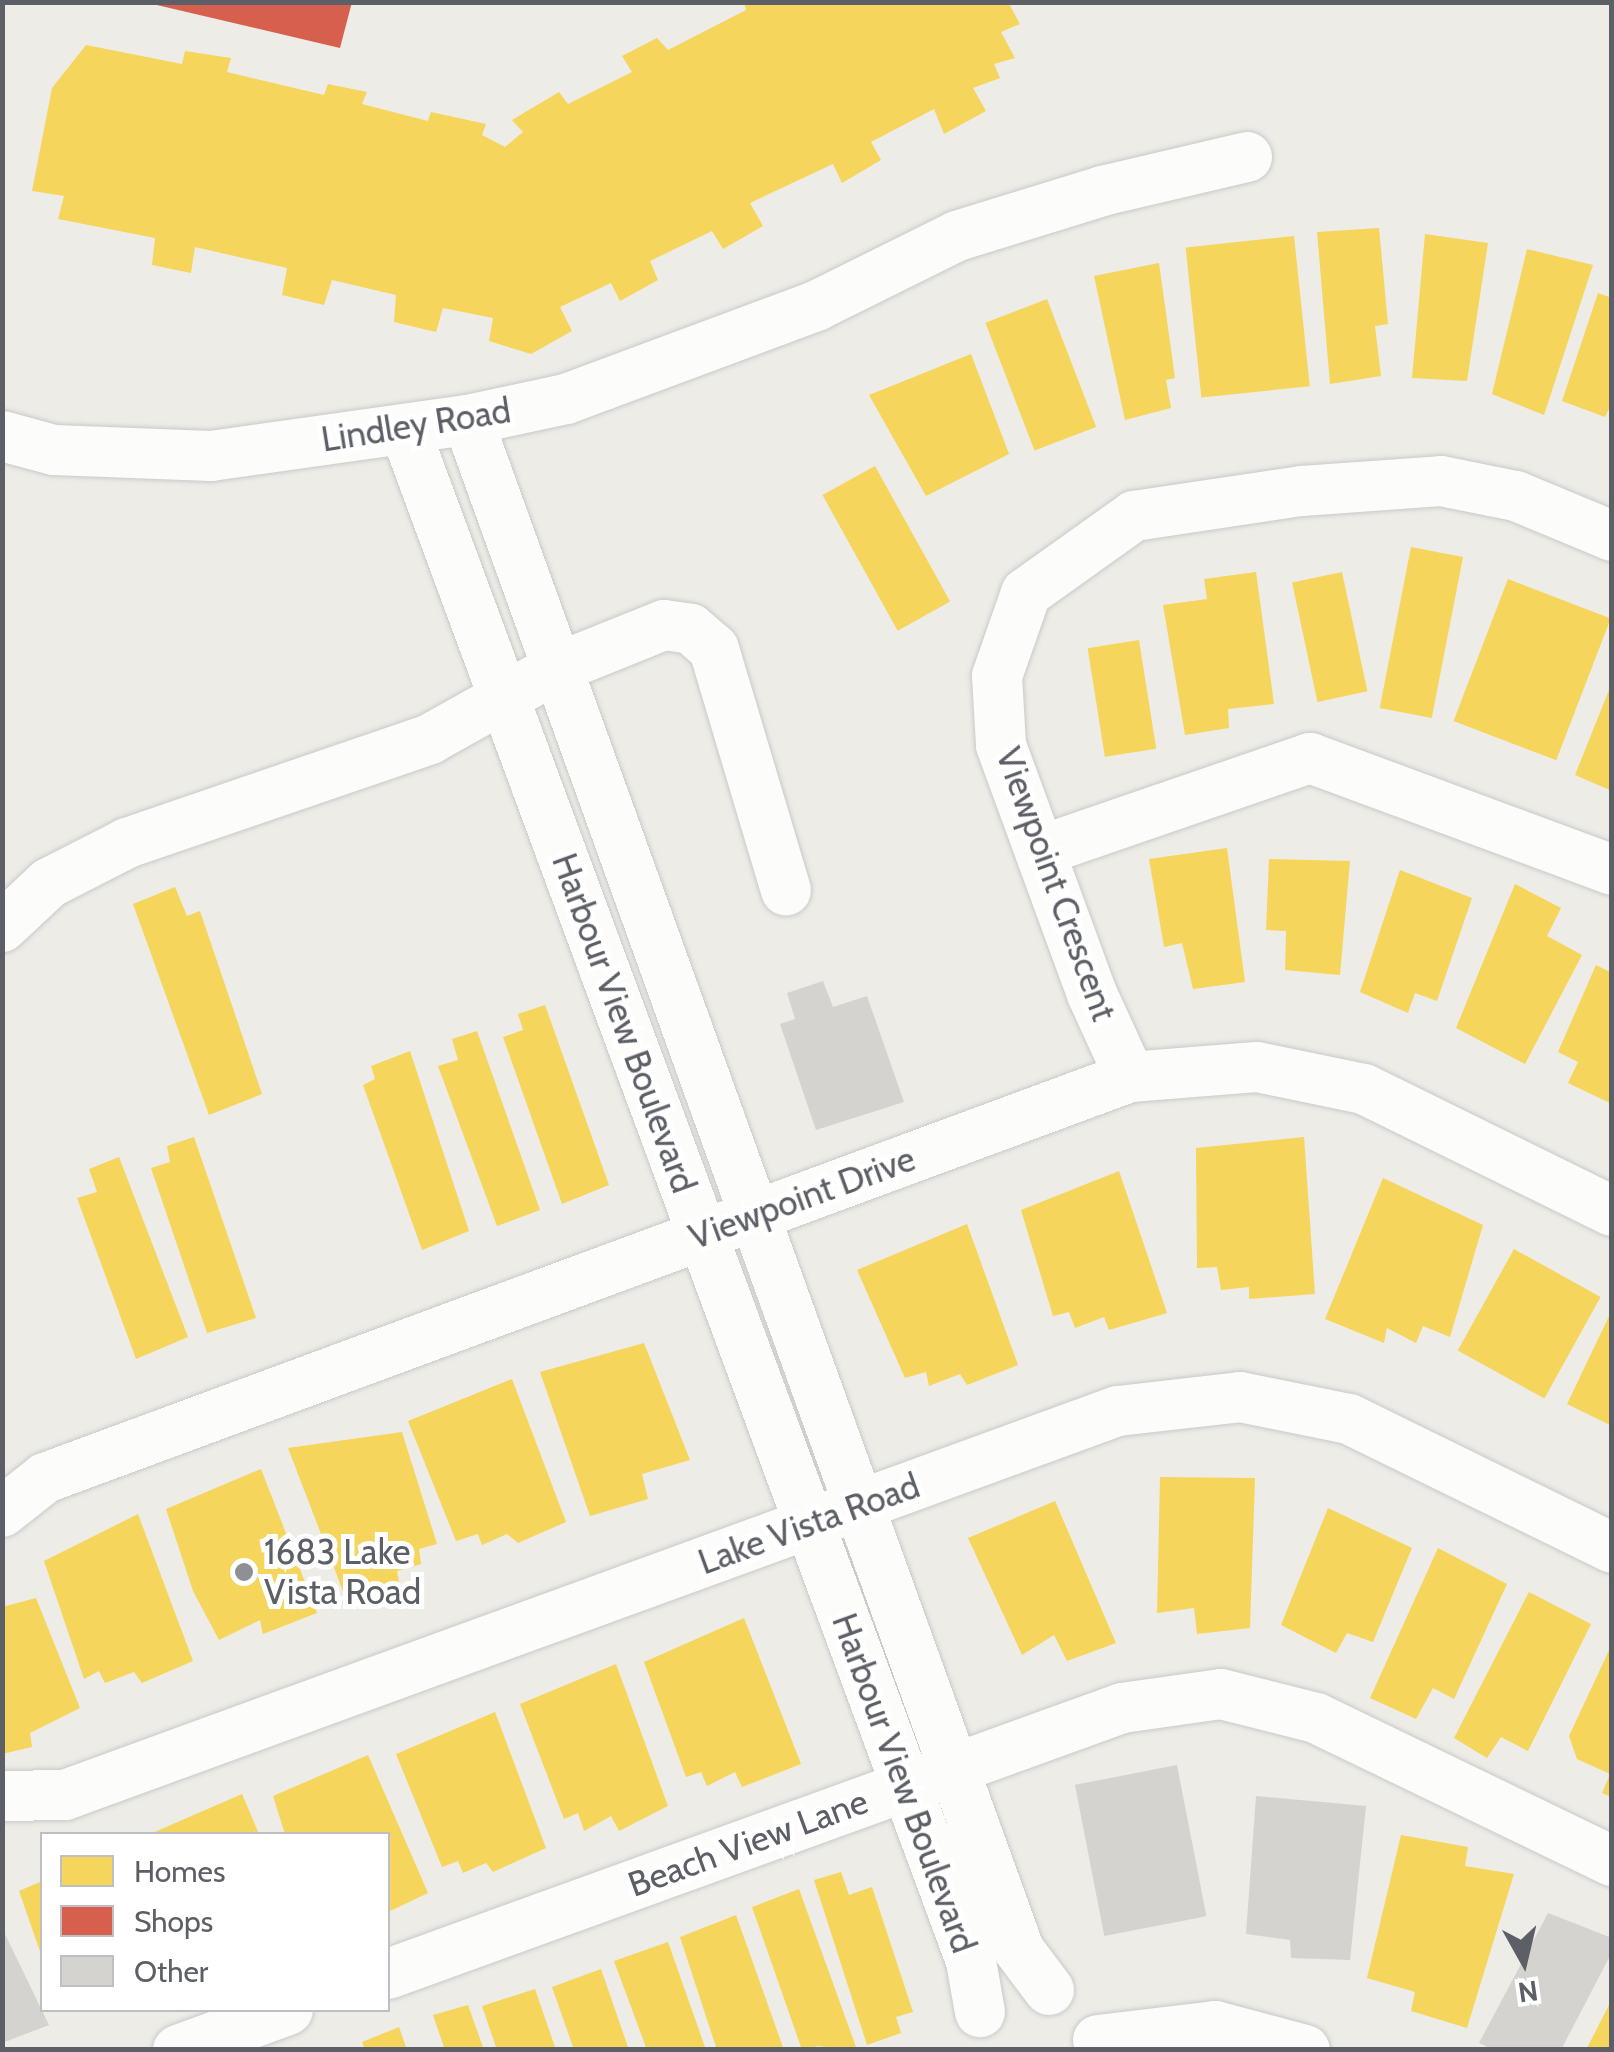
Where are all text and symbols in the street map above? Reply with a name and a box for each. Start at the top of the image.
street label: Lindley Road [318,389,514,461]
street label: Viewpoint Crescent [987,742,1125,1026]
street label: Harbour View Boulevard [543,848,705,1198]
street label: Viewpoint Drive [683,1138,921,1258]
street label: Lake Vista Road [693,1465,925,1583]
place label: 1683 Lake Vista Road [264,1531,421,1613]
marker: 1683 Lake Vista Road [233,1561,255,1583]
street label: Harbour View Boulevard [823,1608,985,1958]
street label: Beach View Lane [623,1780,873,1906]
legend [40,1832,390,2012]
text: Homes [134,1853,225,1890]
text: Shops [134,1903,213,1940]
north arrow [1474,1912,1574,2012]
text: Other [134,1953,208,1990]
text: N [1516,1973,1540,2010]

